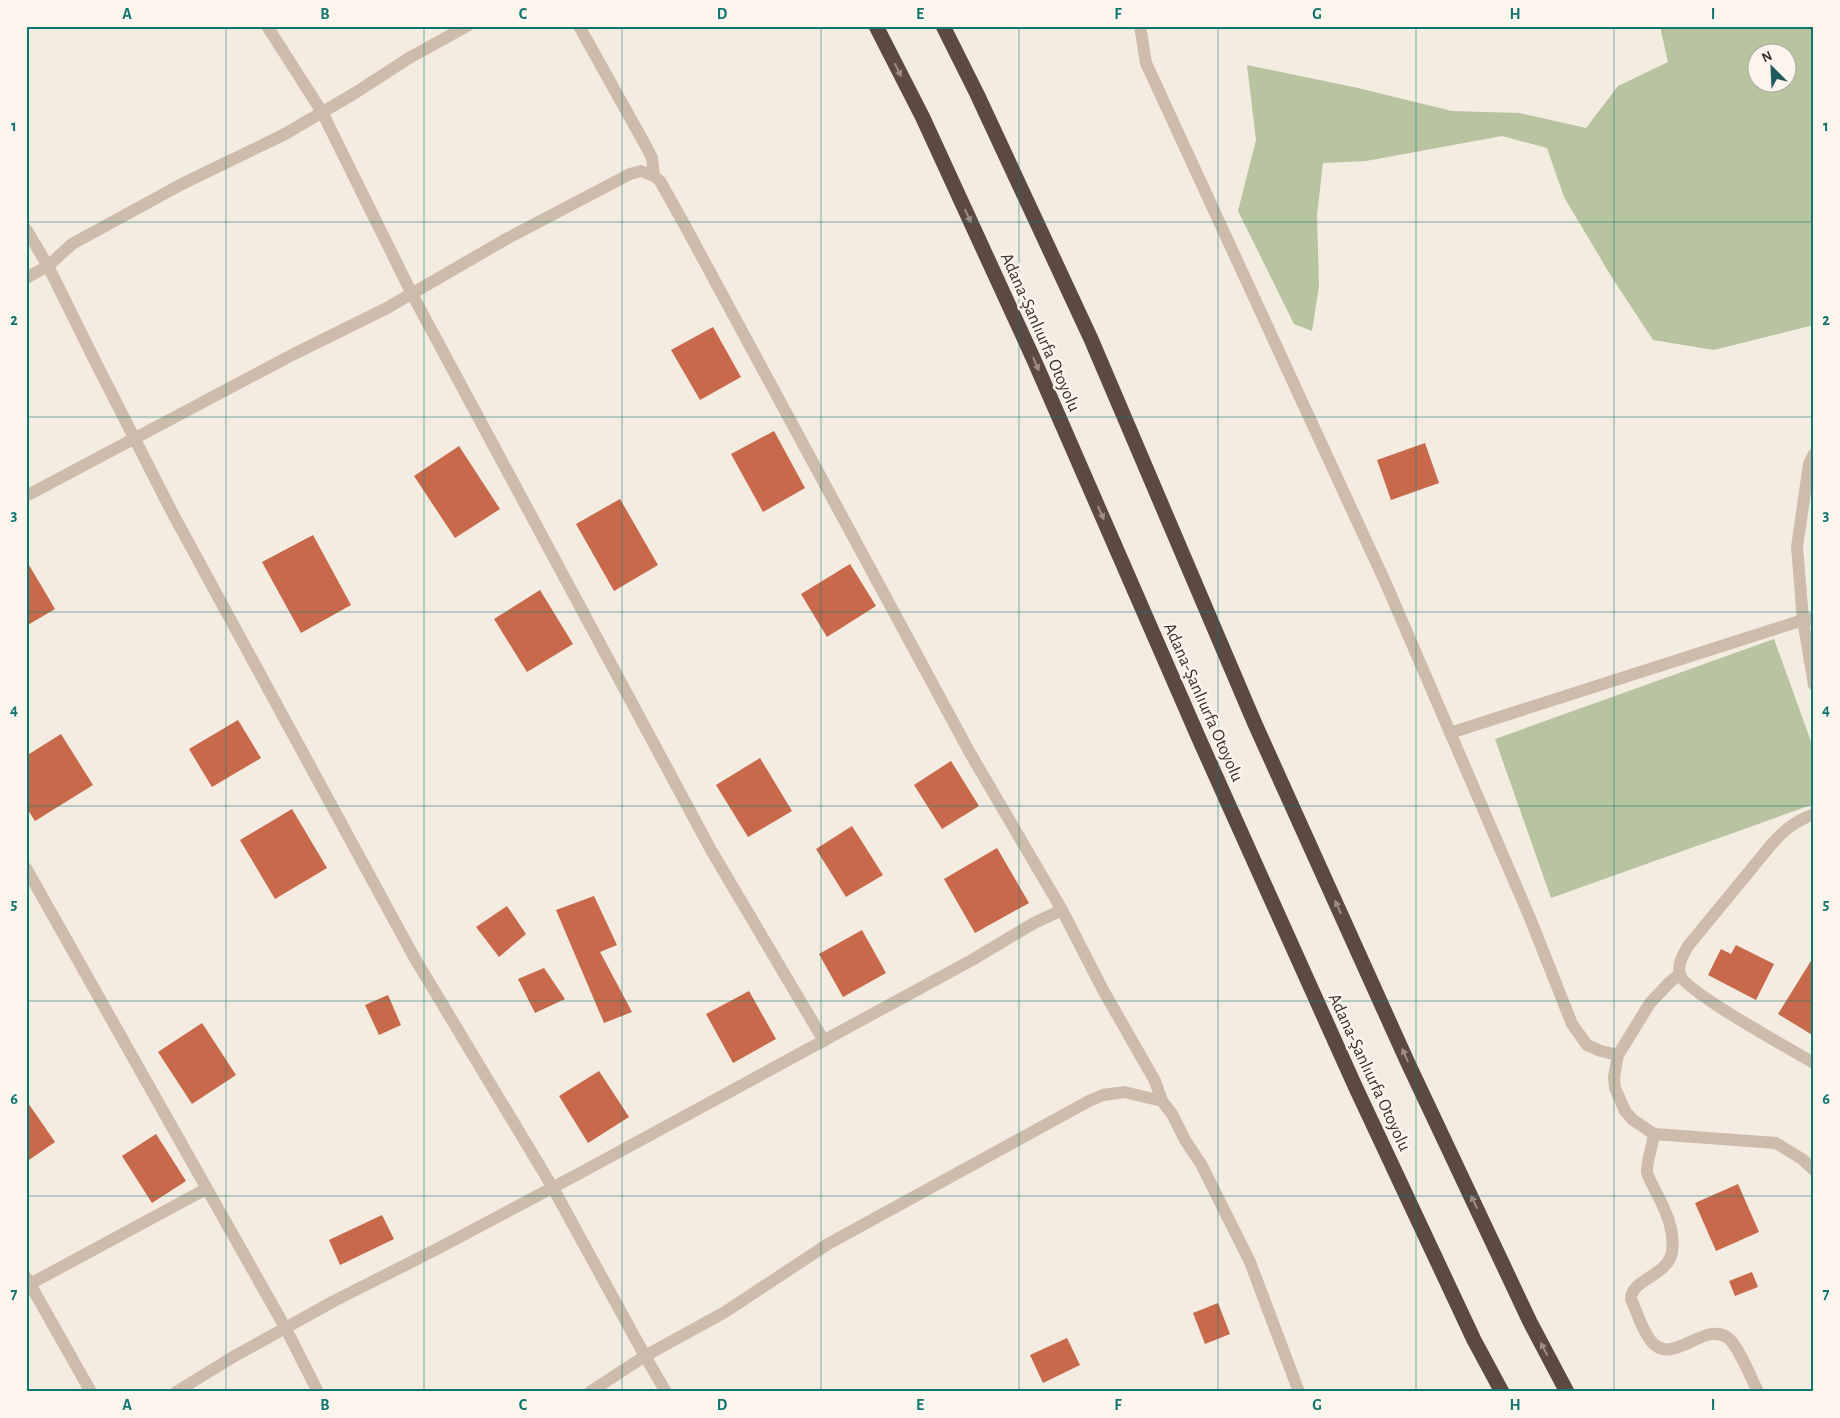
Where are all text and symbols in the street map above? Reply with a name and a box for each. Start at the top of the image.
text: A [122,6,132,22]
text: B [320,6,330,22]
text: C [519,6,528,22]
text: D [717,6,728,22]
text: E [916,6,924,22]
text: F [1114,6,1122,22]
text: G [1312,6,1322,22]
text: H [1509,6,1521,22]
text: I [1711,6,1715,22]
north arrow [1748,42,1798,92]
text: N [1760,49,1774,65]
one-way arrow [894,63,902,77]
text: 1 [11,118,17,134]
text: 1 [1823,118,1829,134]
one-way arrow [965,209,973,223]
street label: Adana-Şanlıurfa Otoyolu [997,250,1083,415]
text: 2 [10,312,18,328]
text: 2 [1822,312,1830,328]
one-way arrow [1032,357,1040,371]
one-way arrow [1097,506,1105,520]
text: 3 [11,507,18,523]
text: 3 [1823,507,1830,523]
street label: Adana-Şanlıurfa Otoyolu [1160,620,1246,785]
text: 4 [10,702,18,718]
text: 4 [1822,702,1830,718]
text: 5 [11,896,18,912]
text: 5 [1823,896,1830,912]
one-way arrow [1333,900,1341,914]
street label: Adana-Şanlıurfa Otoyolu [1325,991,1414,1154]
one-way arrow [1400,1048,1408,1062]
text: 6 [10,1091,18,1107]
text: 6 [1822,1091,1830,1107]
one-way arrow [1469,1195,1477,1209]
text: 7 [11,1286,18,1302]
text: 7 [1823,1286,1830,1302]
one-way arrow [1540,1341,1548,1356]
text: A [122,1397,132,1413]
text: B [320,1397,330,1413]
text: C [519,1397,528,1413]
text: D [717,1397,728,1413]
text: E [916,1397,924,1413]
text: F [1114,1397,1122,1413]
text: G [1312,1397,1322,1413]
text: H [1509,1397,1521,1413]
text: I [1711,1397,1715,1413]

